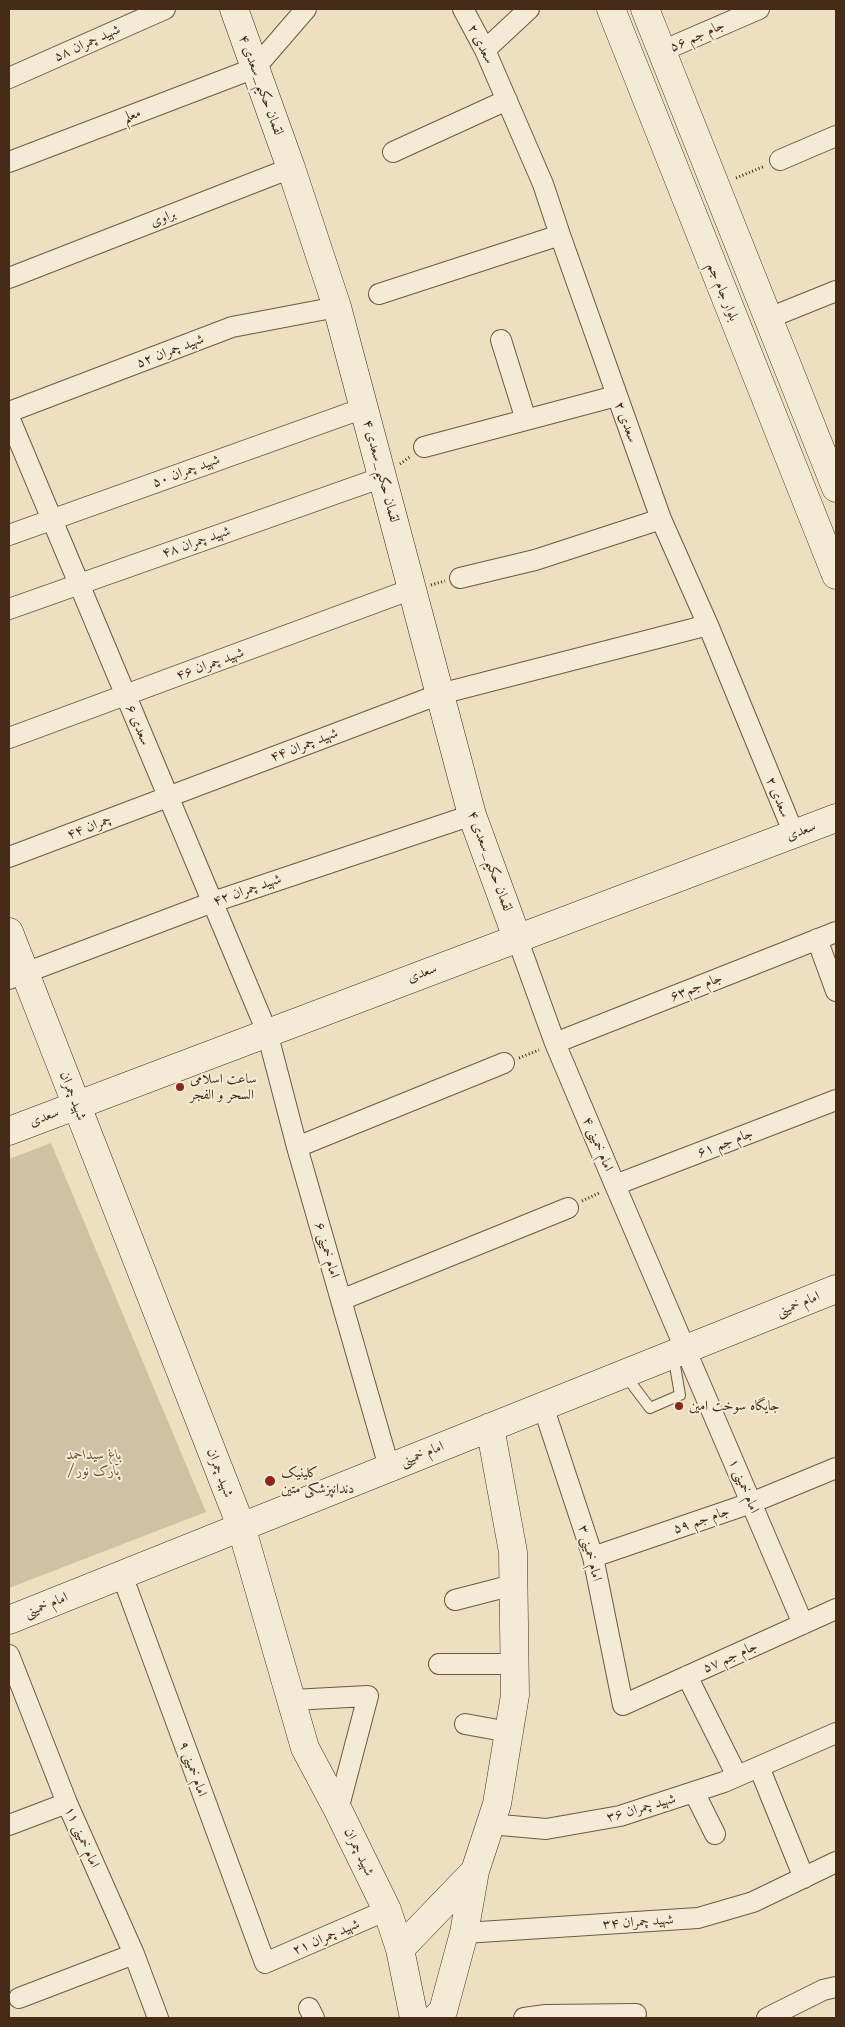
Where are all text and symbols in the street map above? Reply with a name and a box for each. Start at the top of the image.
street label: جام جم ۵۶ [667,16,727,56]
street label: شهید چمران ۵۸ [51,21,123,65]
street label: سعدی ۲ [464,21,498,67]
street label: لقمان حکیم_سعدی ۴ [235,33,287,137]
street label: معلم [121,104,143,126]
street label: براوی [148,206,178,230]
street label: بلوار جام جم [704,260,742,324]
street label: شهید چمران ۵۲ [134,330,206,372]
street label: سعدی ۲ [611,399,641,445]
street label: لقمان حکیم_سعدی ۴ [359,418,403,524]
street label: شهید چمران ۵۰ [150,451,222,491]
street label: شهید چمران ۴۸ [160,522,232,562]
street label: شهید چمران ۴۶ [174,644,246,684]
street label: سعدی ۶ [122,702,154,748]
street label: شهید چمران ۴۴ [268,724,340,766]
street label: سعدی ۲ [762,774,794,820]
street label: لقمان حکیم_سعدی ۴ [464,809,516,913]
street label: چمران ۴۴ [64,811,114,843]
street label: سعدی [784,818,818,844]
street label: شهید چمران ۴۲ [211,870,283,910]
street label: سعدی [405,960,439,986]
street label: جام جم۶۳ [668,969,724,1005]
street label: شهید چمران [56,1069,90,1123]
place label: ساعت اسلامی السحر و الفجر [190,1071,257,1104]
marker: ساعت اسلامی السحر و الفجر [174,1081,186,1093]
street label: سعدی [27,1104,61,1130]
street label: امام خمینی ۴ [579,1114,617,1174]
street label: جام جم ۶۱ [695,1125,755,1161]
street label: امام خمینی ۶ [311,1220,343,1280]
street label: امام خمینی [774,1288,822,1320]
place label: جایگاه سوخت امین [689,1398,779,1414]
marker: جایگاه سوخت امین [673,1400,685,1412]
street label: امام خمینی [398,1438,446,1470]
street label: شهید چمران [203,1446,237,1500]
park label: باغ سیداحمد | پارک نور [66,1447,122,1480]
street label: امام خمینی ۱ [725,1456,763,1516]
place label: کلینیک دندانپزشکی متین [281,1465,354,1498]
marker: کلینیک دندانپزشکی متین [263,1474,277,1488]
street label: جام جم ۵۹ [671,1503,731,1537]
street label: امام خمینی ۳ [574,1523,606,1583]
street label: امام خمینی [22,1589,70,1621]
street label: جام جم ۵۷ [700,1637,760,1677]
street label: امام خمینی ۹ [175,1739,211,1799]
street label: شهید چمران ۳۶ [604,1790,678,1826]
street label: امام خمینی ۱۱ [61,1804,103,1870]
street label: شهید چمران [340,1825,378,1879]
street label: شهید چمران ۳۴ [602,1911,674,1933]
street label: شهید چمران ۲۱ [290,1915,362,1959]

